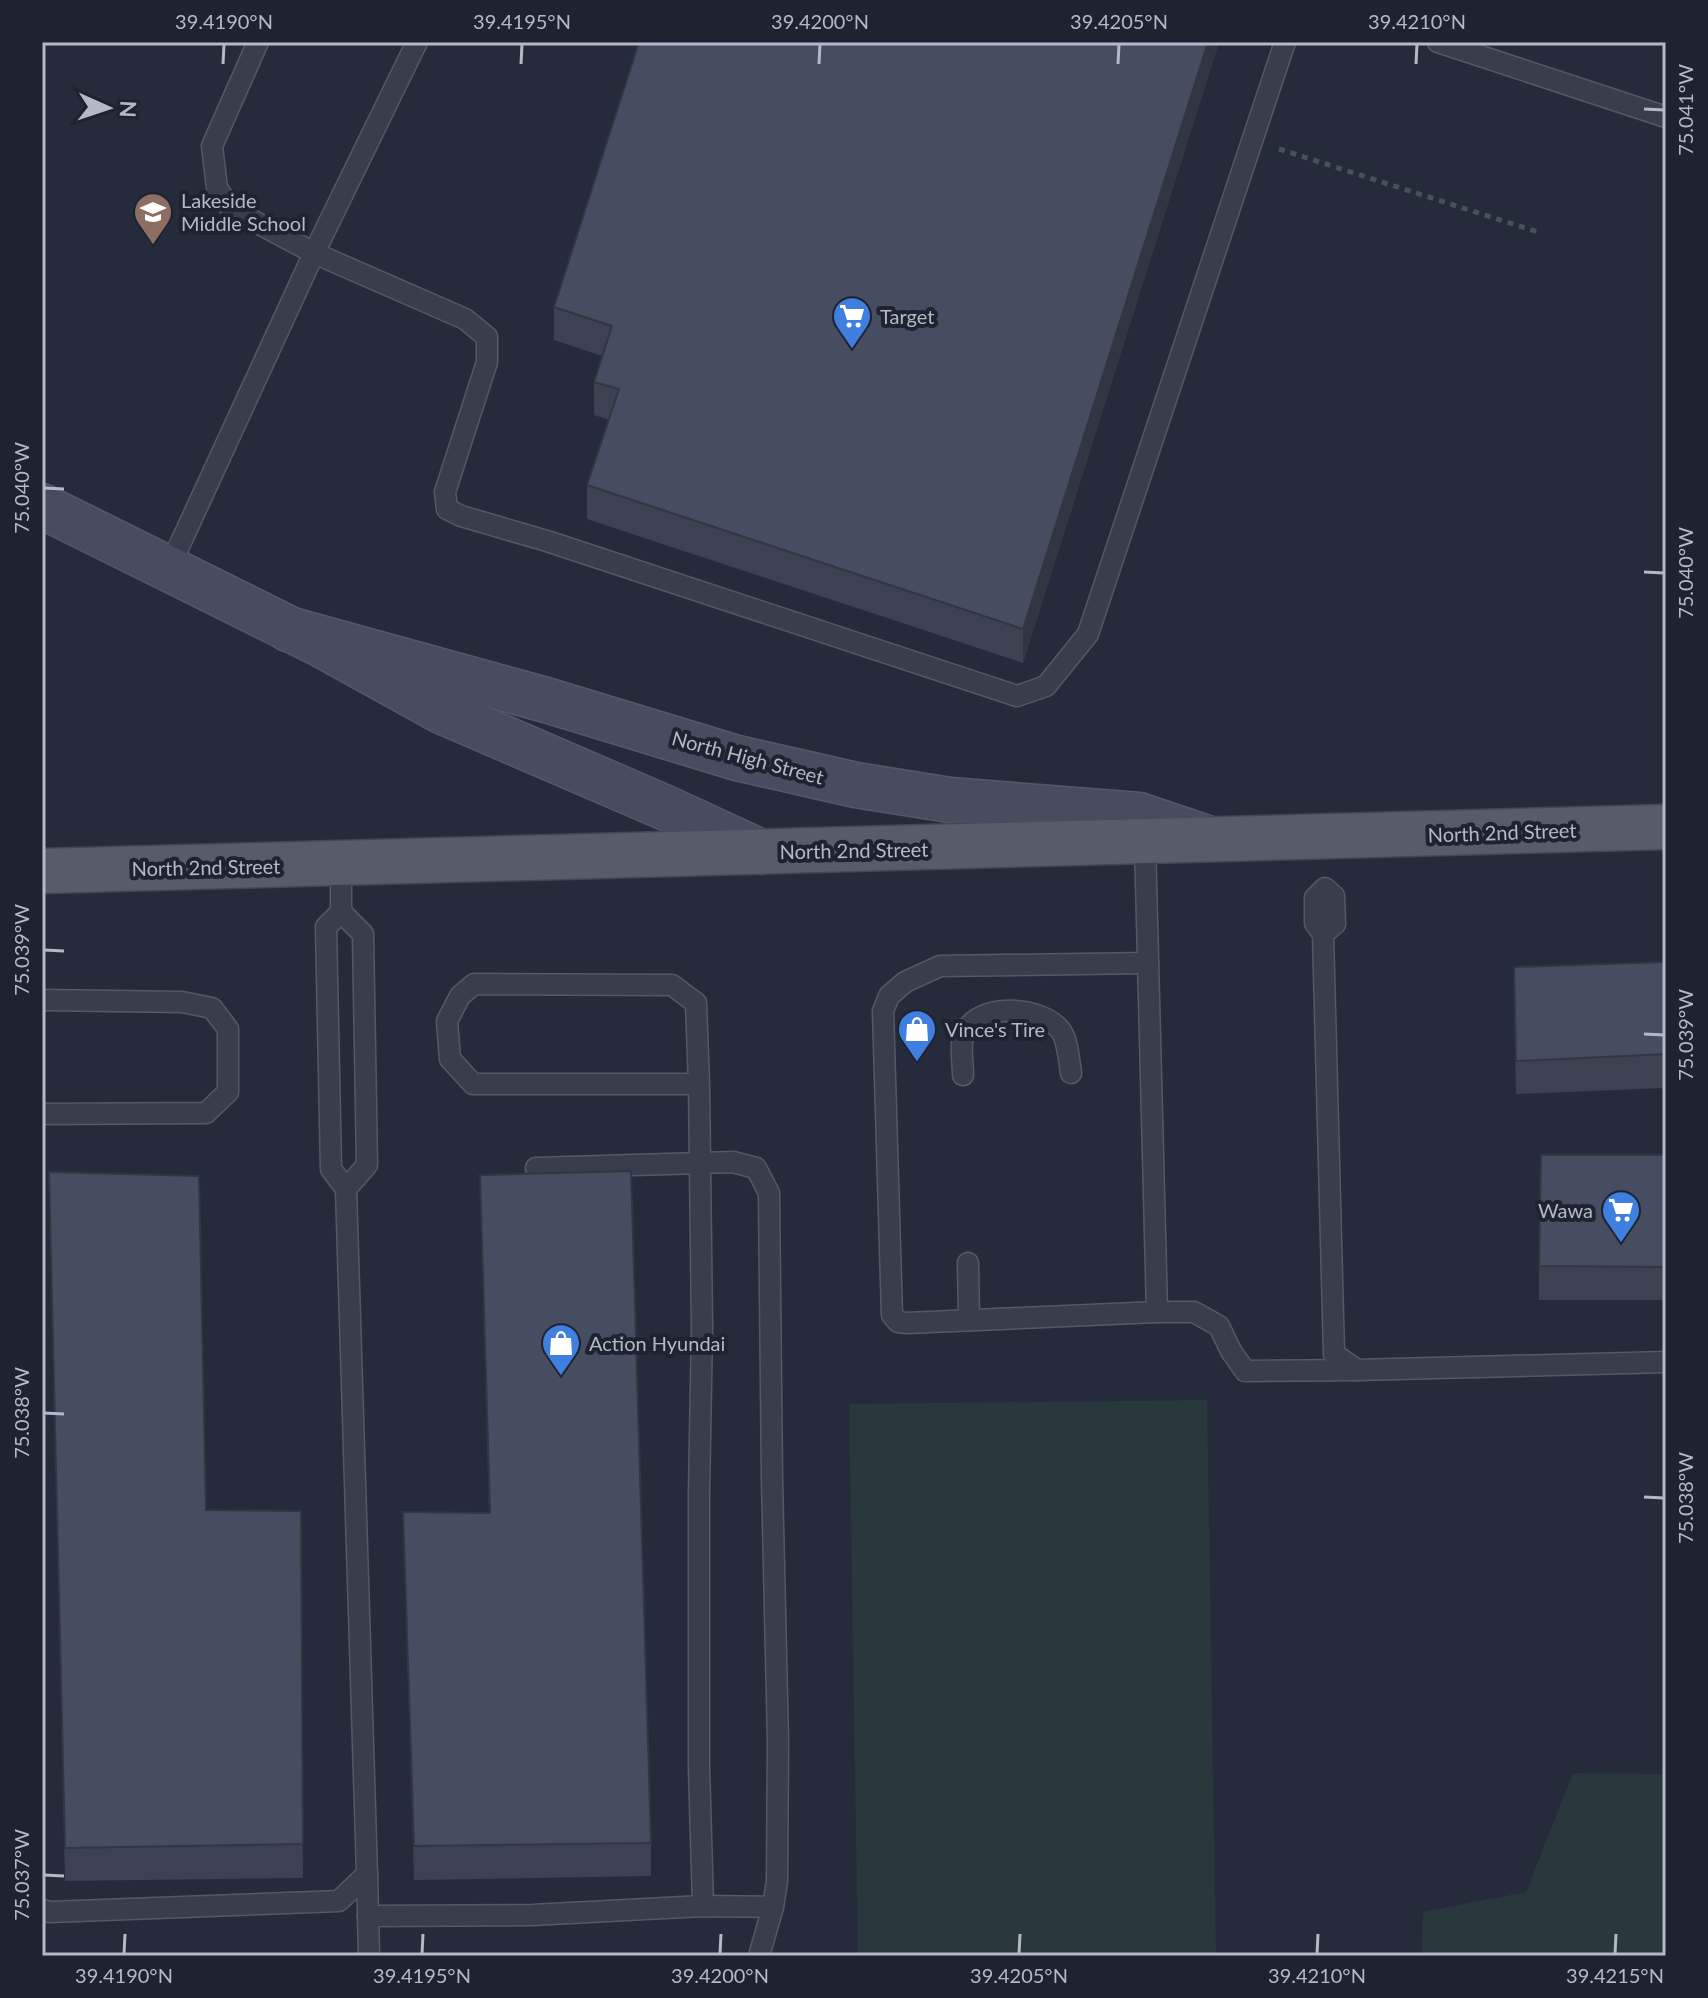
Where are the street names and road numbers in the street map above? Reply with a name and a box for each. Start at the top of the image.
street label: North High Street [669,725,827,789]
street label: North 2nd Street [1427,817,1577,847]
street label: North 2nd Street [779,837,929,863]
street label: North 2nd Street [131,854,281,880]

